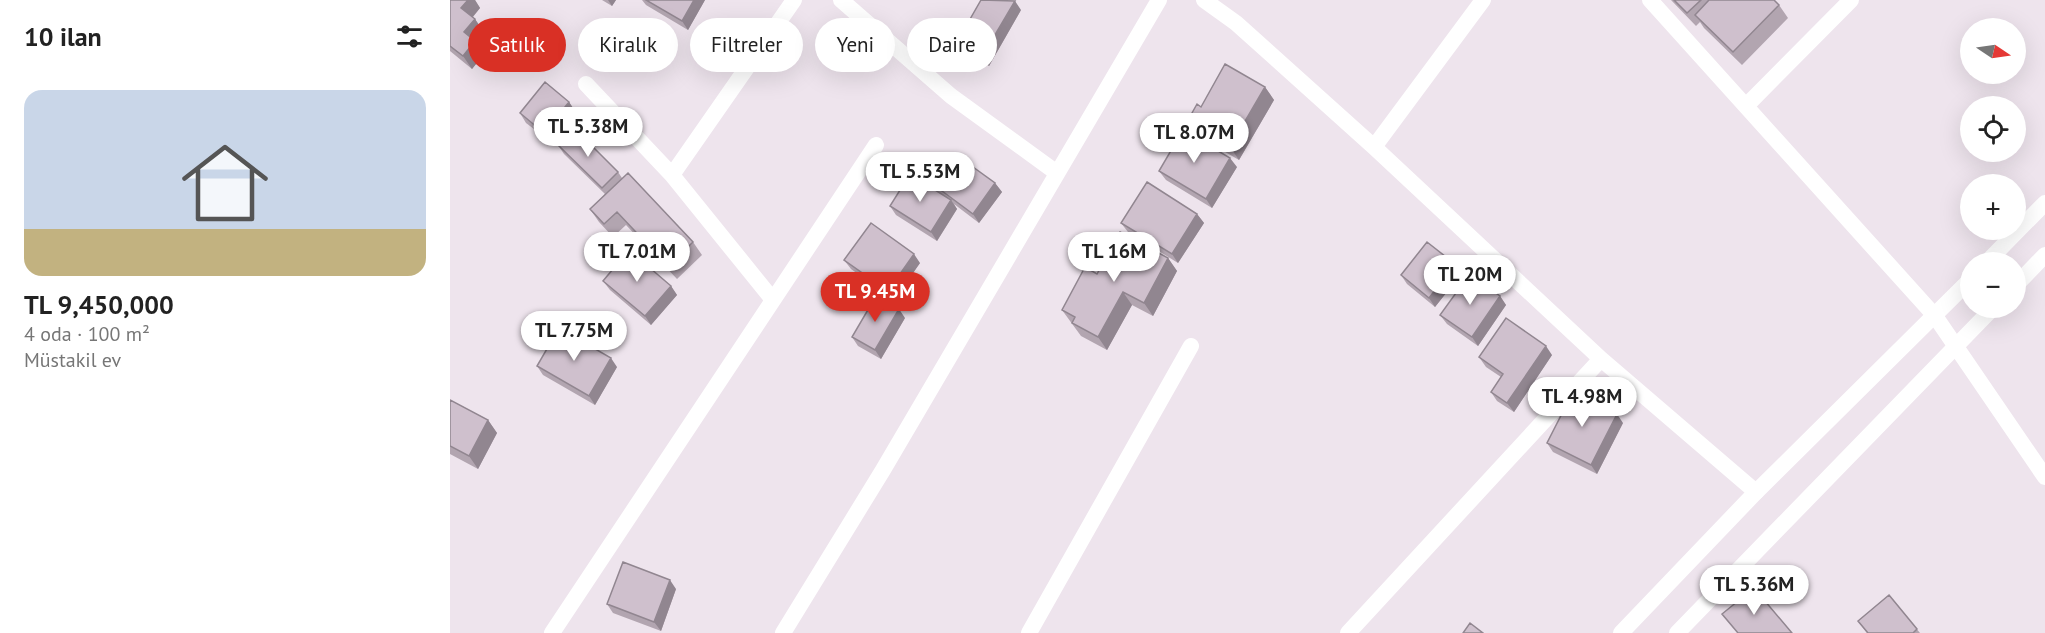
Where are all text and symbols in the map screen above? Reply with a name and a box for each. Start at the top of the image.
chip: Satılık [468,18,566,72]
chip: Kiralık [578,18,678,72]
chip: Filtreler [690,18,803,72]
chip: Yeni [815,18,895,72]
chip: Daire [907,18,997,72]
north arrow [1960,18,2026,84]
map controls [1960,18,2026,318]
text: 10 ilan [24,20,102,53]
icon: filters [393,20,426,53]
button: locate [1960,96,2026,162]
pin: TL 5.38M [526,107,650,158]
text: TL 5.38M [548,113,628,139]
pin: TL 8.07M [1132,113,1256,164]
text: TL 8.07M [1154,119,1234,145]
icon: home [171,129,279,237]
pin: TL 5.53M [858,152,982,203]
text: TL 5.53M [880,158,960,184]
button: + [1960,174,2026,240]
pin: TL 7.01M [575,232,699,283]
pin: TL 16M [1065,232,1163,283]
text: TL 7.01M [598,238,676,264]
text: TL 16M [1082,238,1146,264]
button: − [1960,252,2026,318]
pin: TL 20M [1421,255,1519,306]
text: TL 20M [1438,261,1502,287]
pin: TL 9.45M [813,272,937,323]
text: TL 9.45M [835,278,915,304]
text: TL 9,450,000 [24,288,174,321]
pin: TL 7.75M [512,311,636,362]
text: TL 7.75M [535,317,613,343]
text: 4 oda · 100 m² [24,321,150,347]
text: Müstakil ev [24,347,121,373]
pin: TL 4.98M [1520,377,1644,428]
text: TL 4.98M [1542,383,1622,409]
pin: TL 5.36M [1692,565,1816,616]
text: TL 5.36M [1714,571,1794,597]

